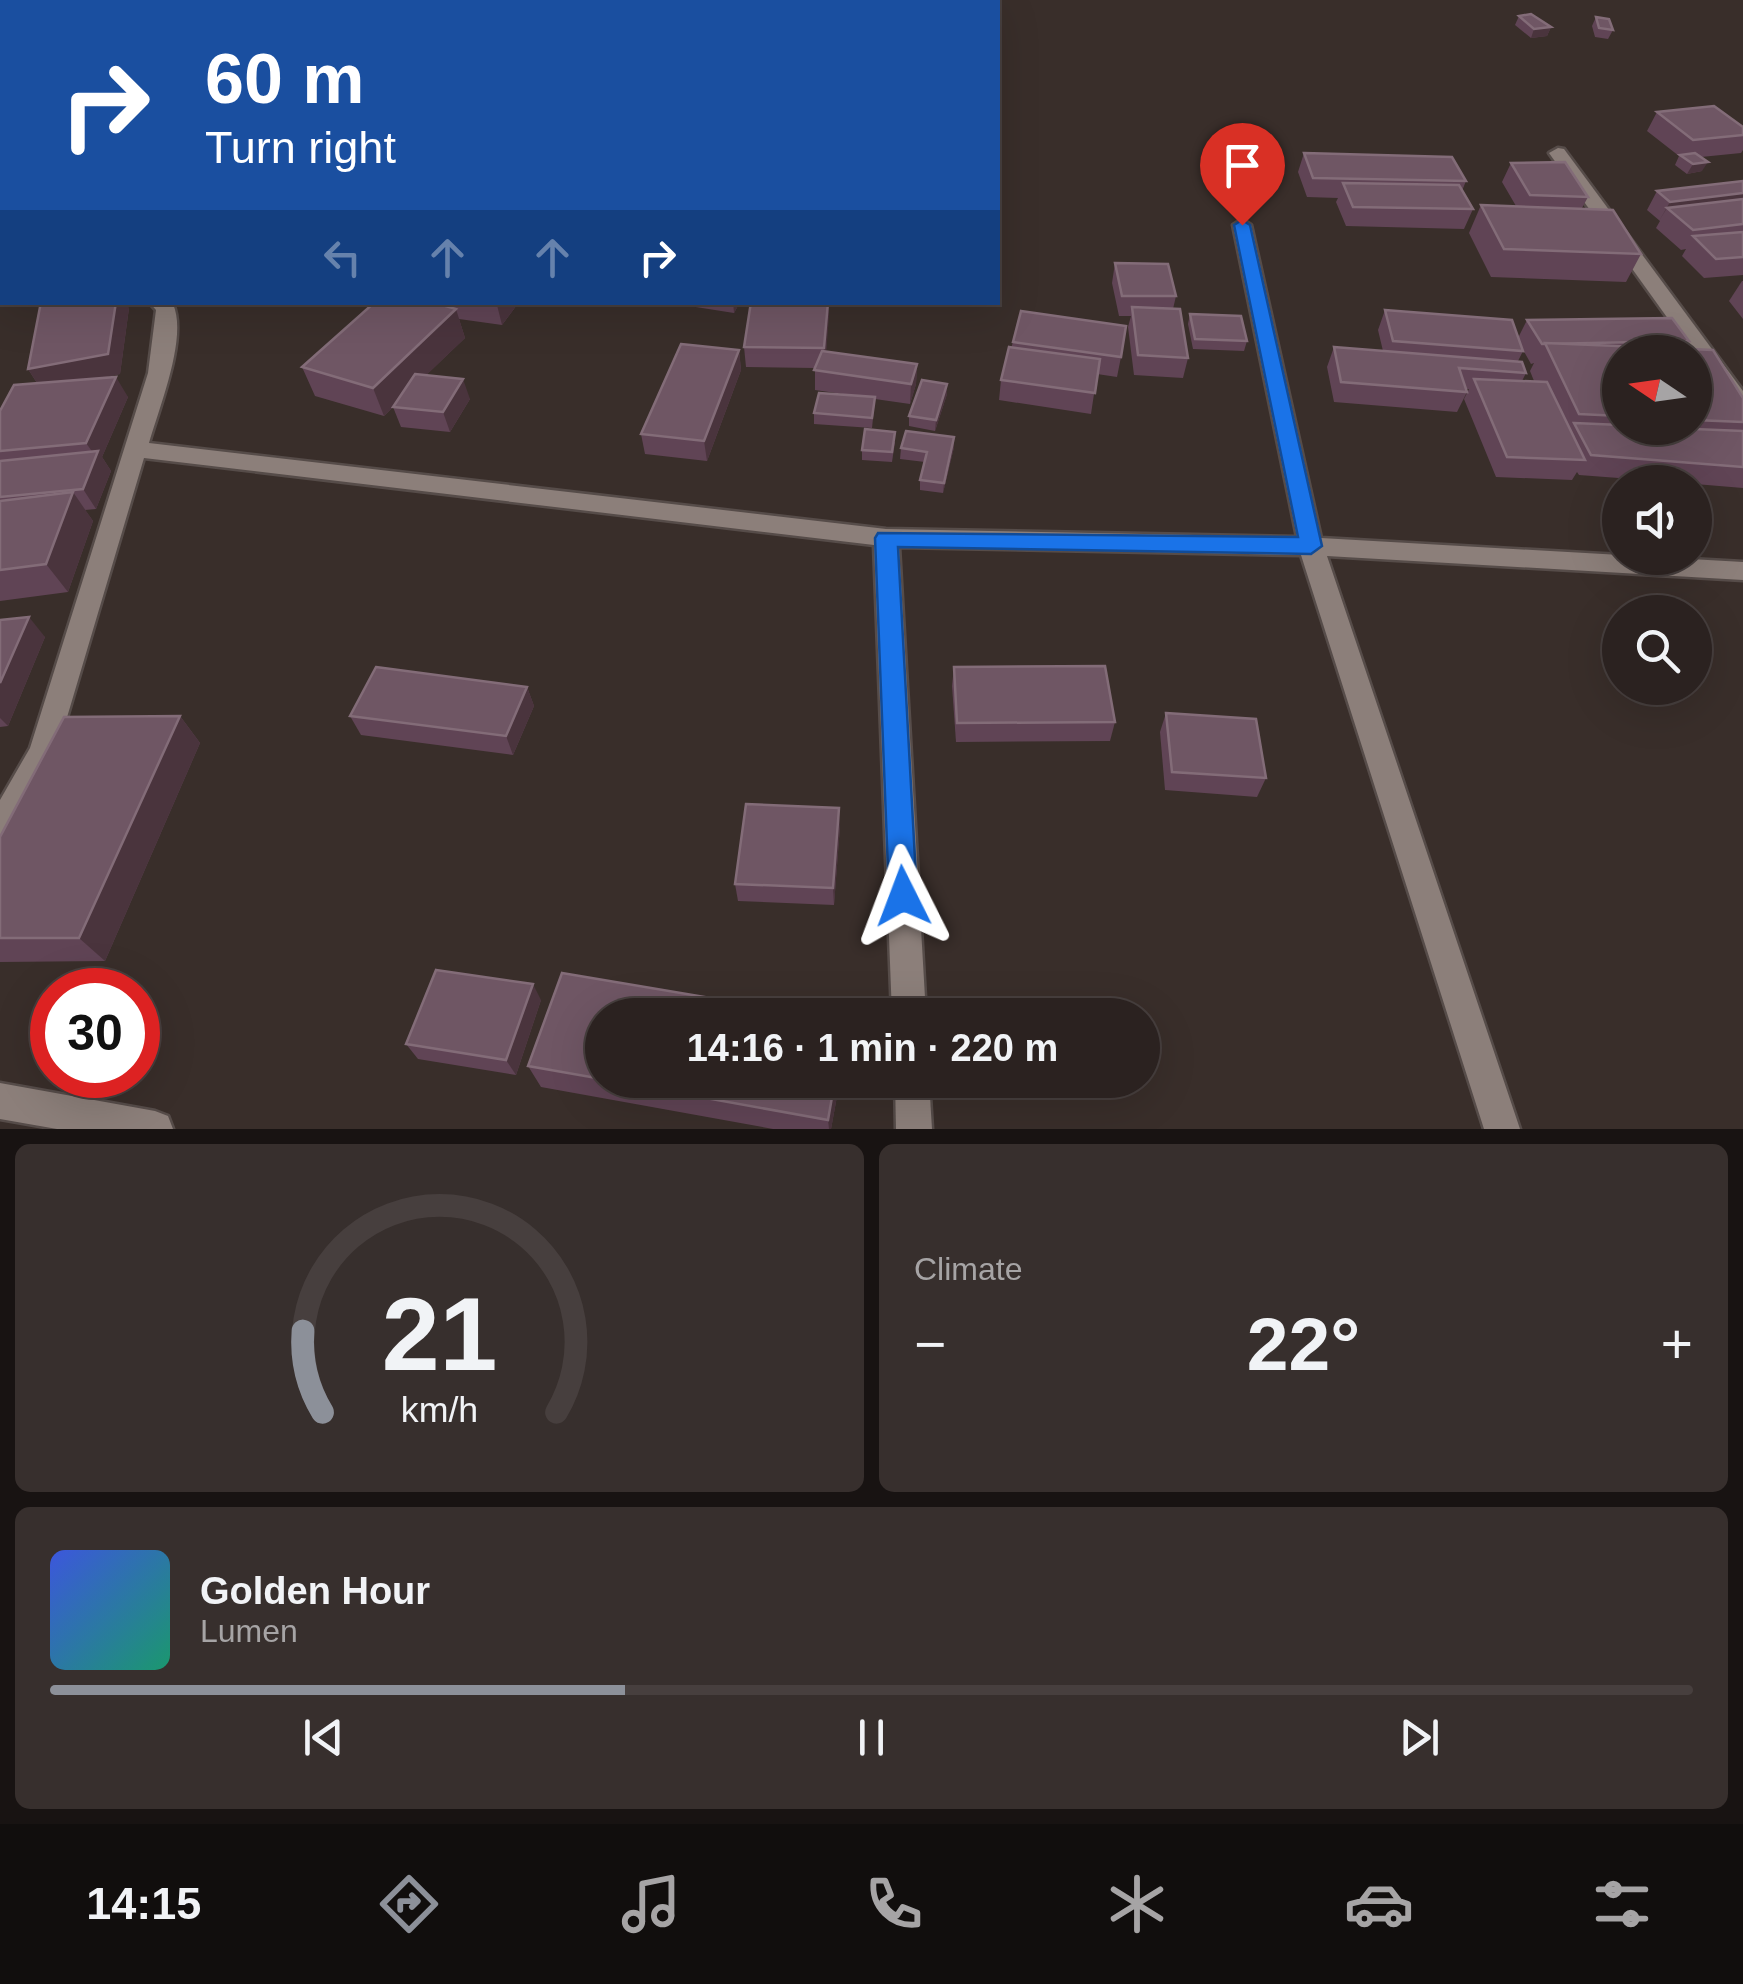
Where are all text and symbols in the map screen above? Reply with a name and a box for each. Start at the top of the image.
icon: right [40,40,170,170]
text: 60 m [205,40,365,118]
text: Turn right [205,122,396,173]
pin [1200,123,1285,226]
icon: arrive [1215,138,1270,193]
icon: left [315,230,370,285]
icon: ahead [420,230,475,285]
icon: ahead [525,230,580,285]
icon: right [630,230,685,285]
north arrow [1602,335,1712,445]
map controls [1602,335,1712,705]
button: sound [1602,465,1712,575]
button: search [1602,595,1712,705]
position arrow [851,844,955,948]
speed limit sign: 30 [30,968,160,1098]
text: 14:16 · 1 min · 220 m [687,1027,1058,1069]
text: Climate [914,1251,1022,1287]
text: 21 [382,1276,497,1392]
text: 22° [1247,1302,1360,1386]
text: − [914,1313,946,1375]
text: + [1661,1313,1693,1375]
text: km/h [401,1390,478,1430]
text: Golden Hour [200,1570,430,1612]
text: Lumen [200,1613,298,1649]
icon: previous [296,1710,351,1765]
icon: pause [844,1710,899,1765]
icon: next [1392,1710,1447,1765]
icon: directions [374,1869,444,1939]
icon: music [616,1869,686,1939]
icon: phone [859,1869,929,1939]
icon: climate [1102,1869,1172,1939]
icon: car [1344,1869,1414,1939]
icon: filters [1587,1869,1657,1939]
text: 14:15 [86,1878,201,1929]

